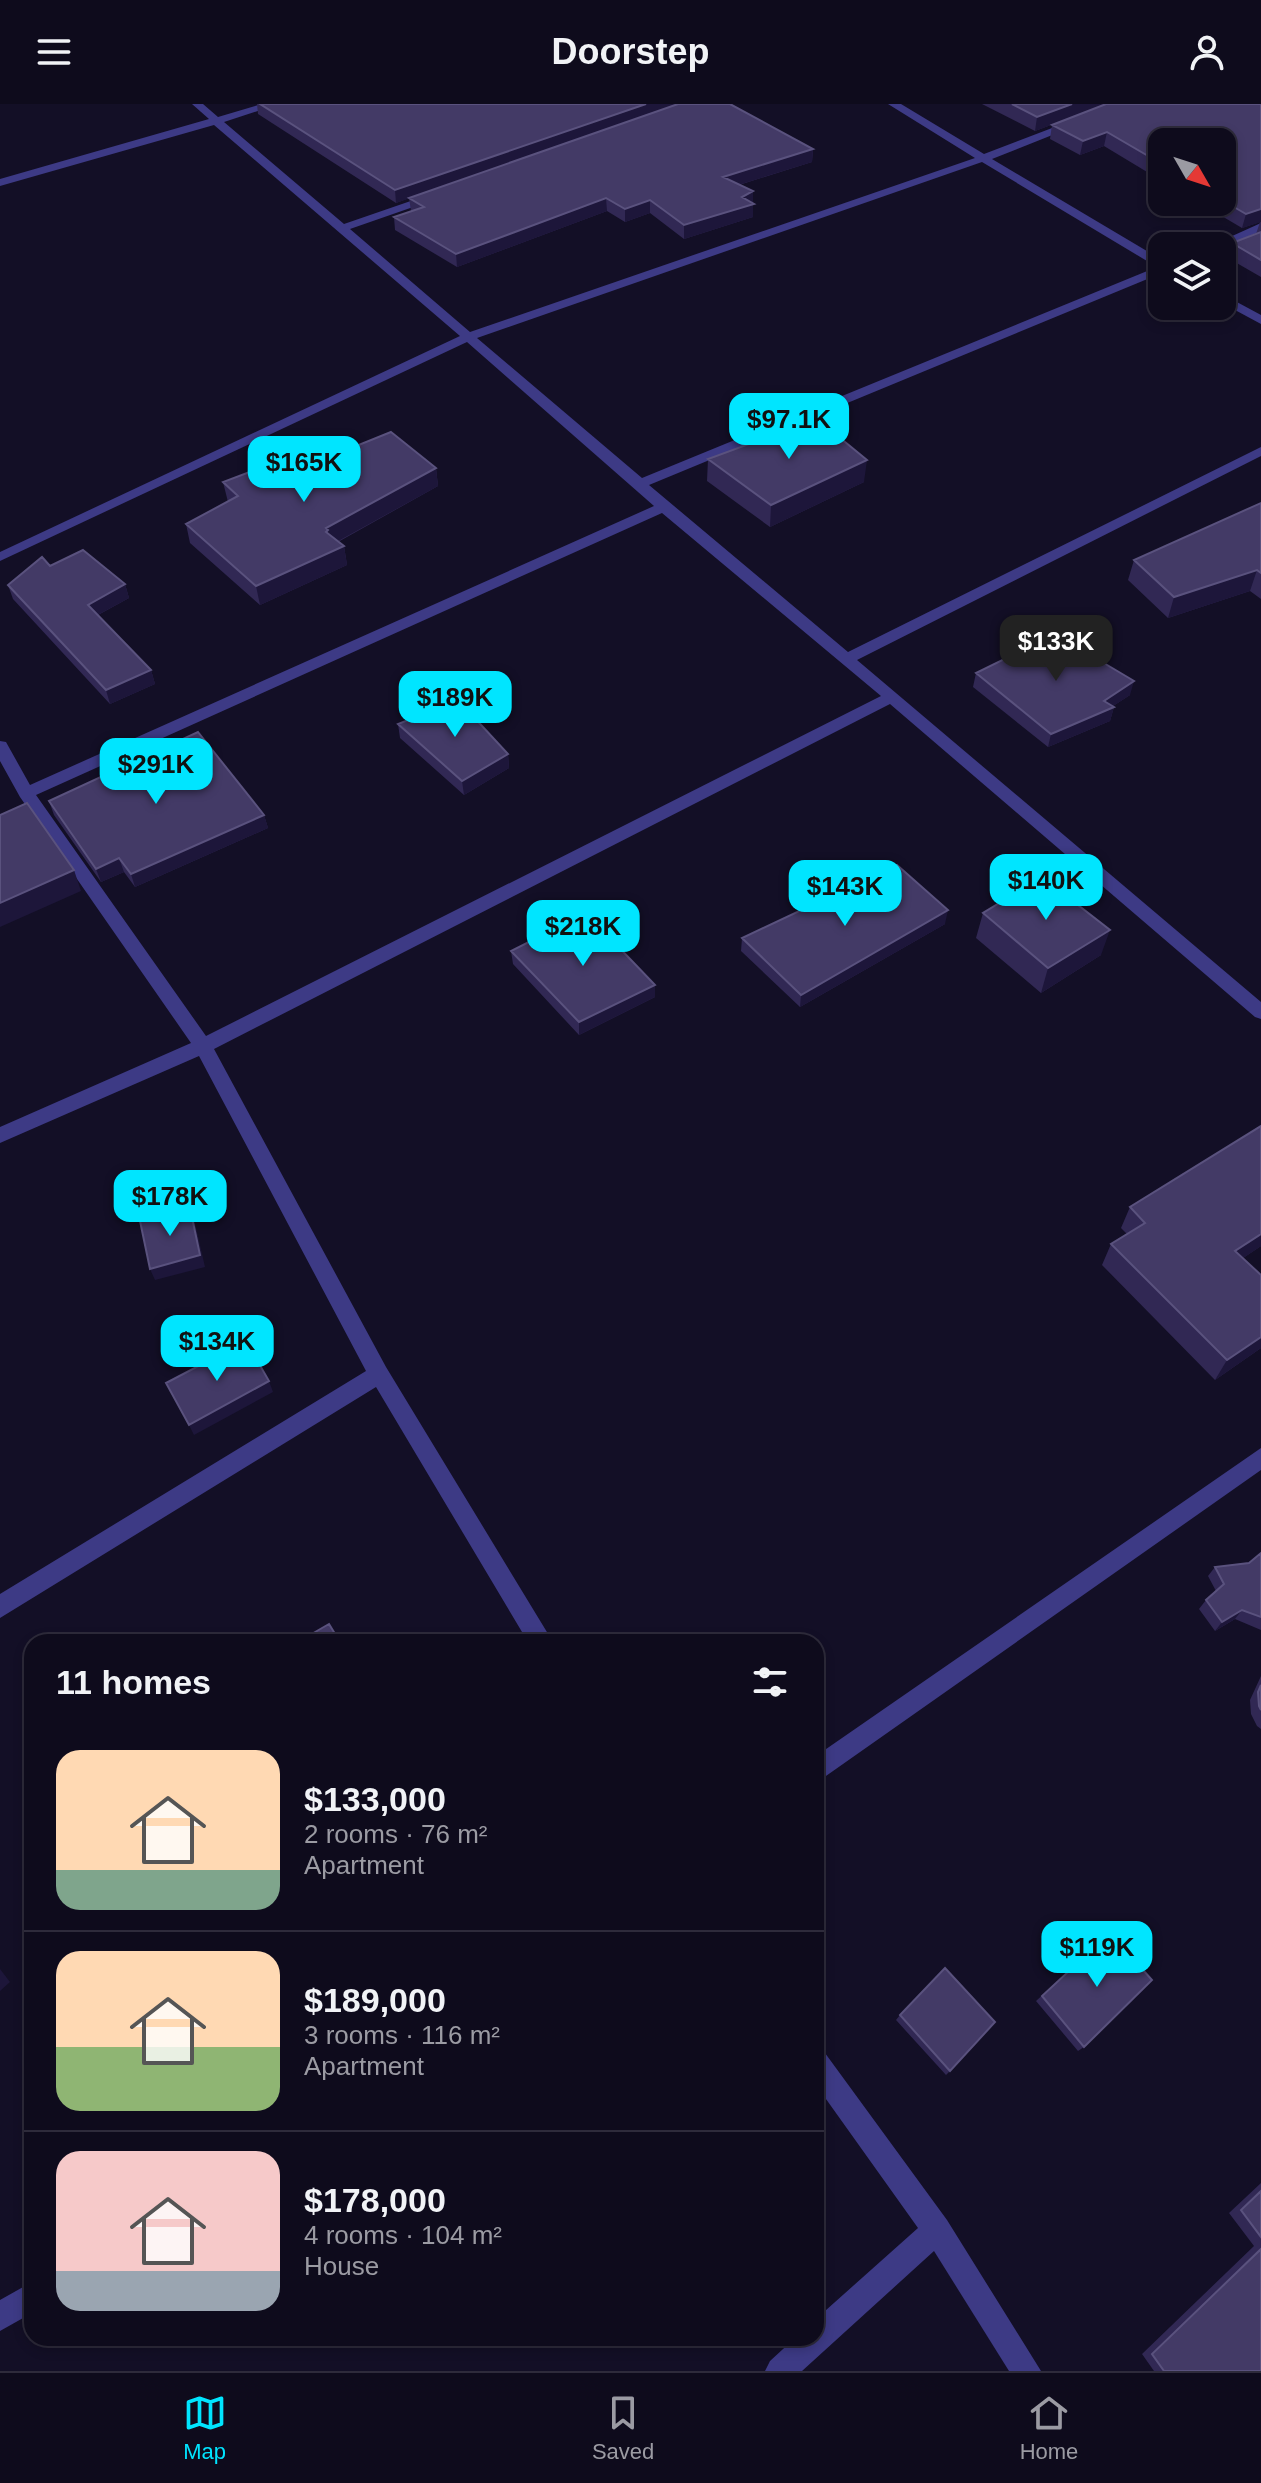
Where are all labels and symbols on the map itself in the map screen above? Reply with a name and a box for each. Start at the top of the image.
north arrow [1148,128,1236,216]
pin: $97.1K [724,393,854,461]
pin: $165K [248,436,360,504]
pin: $133K [1000,615,1112,683]
pin: $189K [399,671,511,739]
pin: $291K [100,738,212,806]
pin: $140K [990,854,1102,922]
pin: $143K [789,860,901,928]
pin: $218K [527,900,639,968]
pin: $178K [114,1170,226,1238]
pin: $134K [161,1315,273,1383]
pin: $119K [1041,1921,1153,1989]

